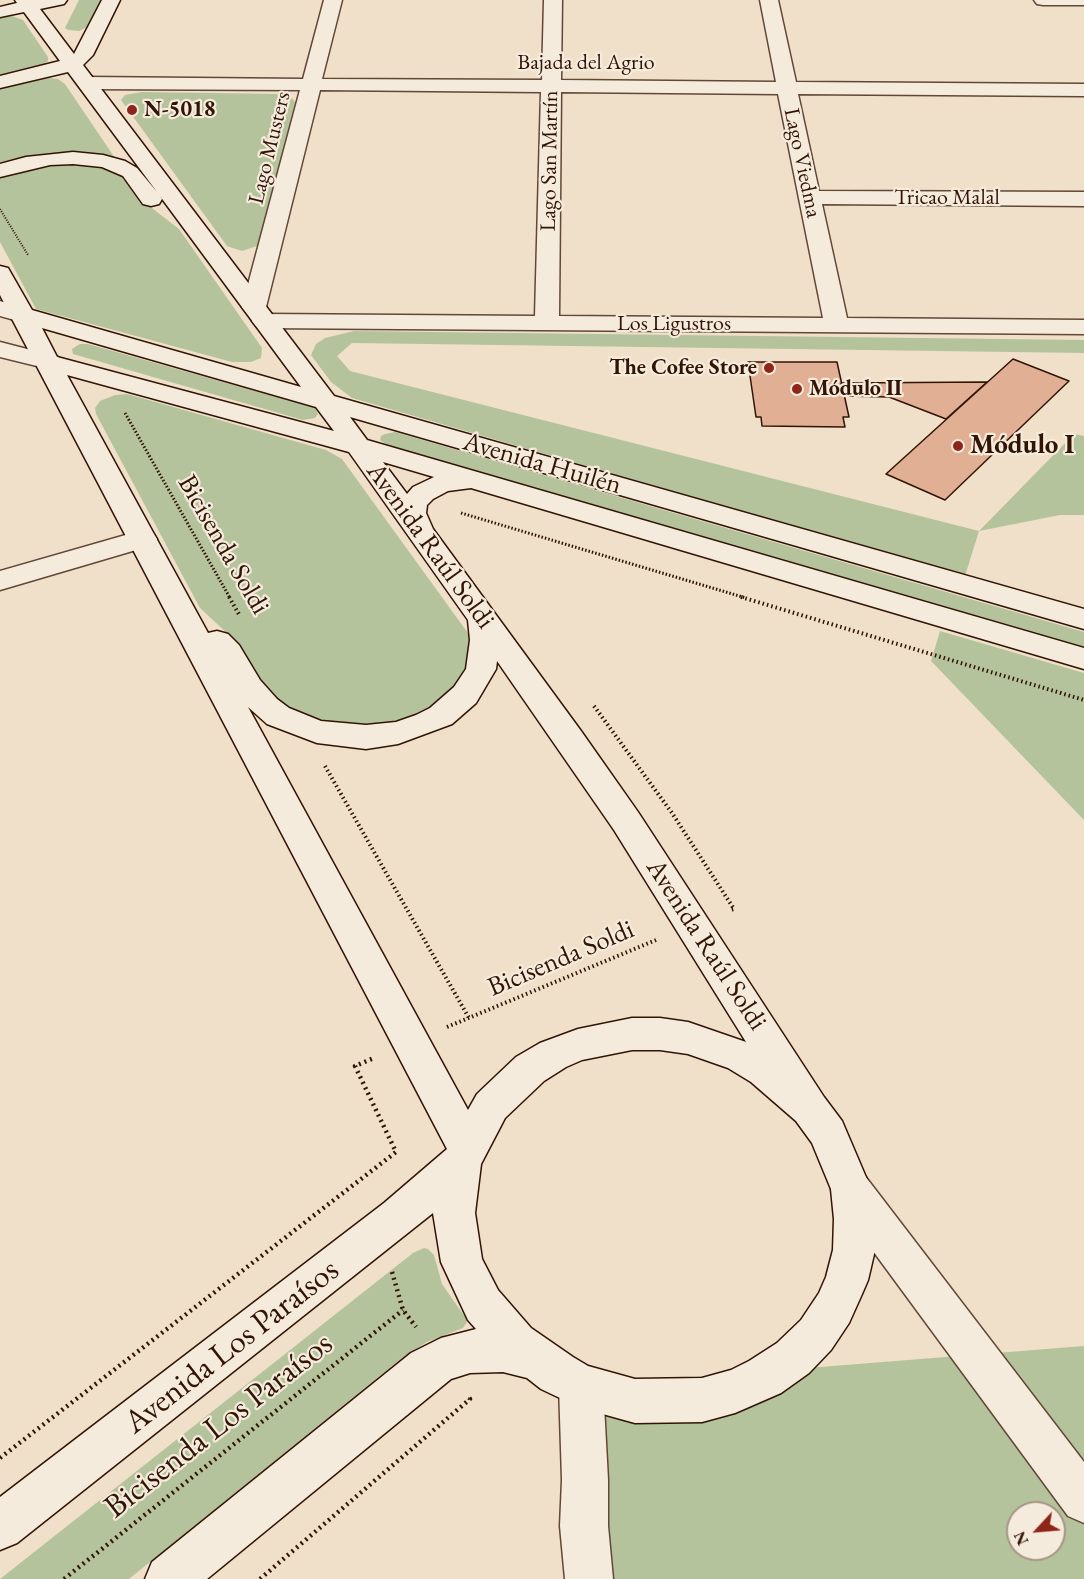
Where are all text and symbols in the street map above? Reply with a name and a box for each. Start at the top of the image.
street label: Bajada del Agrio [517,50,655,76]
street label: Lago Musters [243,89,297,207]
street label: Lago San Martín [536,90,564,232]
place label: N-5018 [144,97,215,123]
marker: N-5018 [125,103,139,117]
street label: Lago Viedma [777,106,827,220]
street label: Tricao Malal [894,185,1000,211]
street label: Los Ligustros [617,311,731,337]
place label: The Cofee Store [609,355,757,381]
marker: The Cofee Store [762,361,776,375]
place label: Módulo II [809,376,902,402]
marker: Módulo II [790,382,804,396]
street label: Avenida Huilén [459,426,625,502]
place label: Módulo I [970,430,1074,462]
marker: Módulo I [951,439,965,453]
street label: Avenida Raúl Soldi [359,457,501,635]
street label: Bicisenda Soldi [170,469,276,621]
street label: Avenida Raúl Soldi [639,853,773,1037]
street label: Bicisenda Soldi [483,914,639,1004]
street label: Avenida Los Paraísos [117,1251,347,1443]
street label: Bicisenda Los Paraísos [97,1325,341,1527]
north arrow [1006,1501,1066,1561]
text: N [1009,1528,1033,1549]

